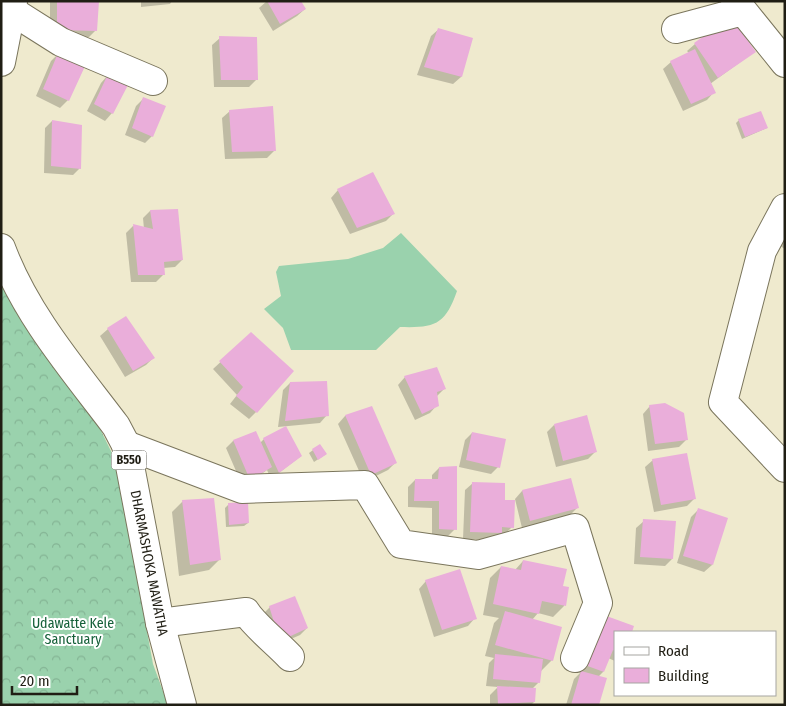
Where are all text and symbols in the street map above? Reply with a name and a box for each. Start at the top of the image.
road number: B550 [112,450,146,470]
street label: DHARMASHOKA MAWATHA [127,489,172,638]
park label: Udawatte Kele Sanctuary [32,615,114,648]
legend [614,631,776,696]
text: Road [658,642,689,660]
scale bar [12,664,78,696]
text: Building [658,667,709,685]
text: 20 m [20,672,50,690]

